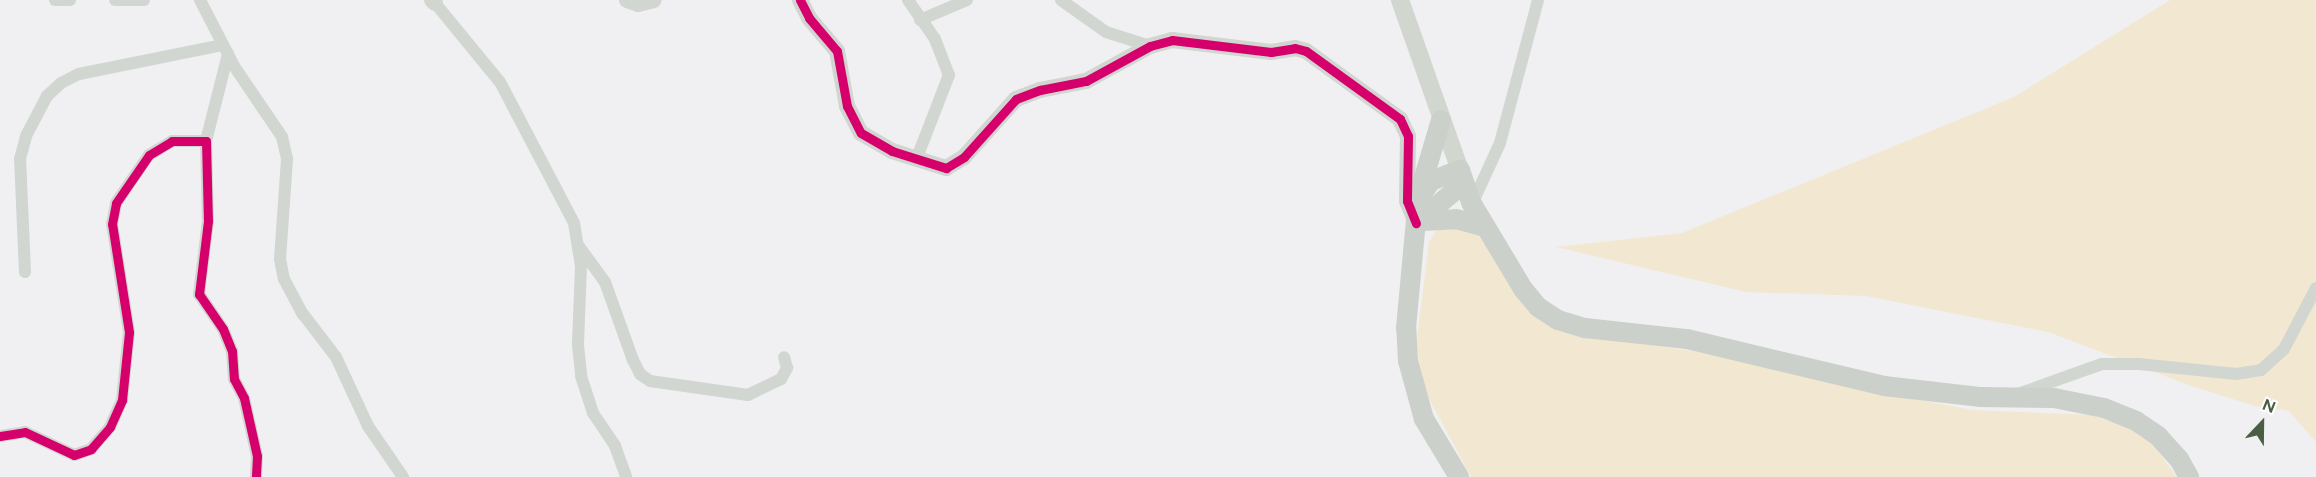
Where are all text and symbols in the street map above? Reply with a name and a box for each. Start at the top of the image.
north arrow [2232,393,2292,453]
text: N [2260,395,2278,417]

